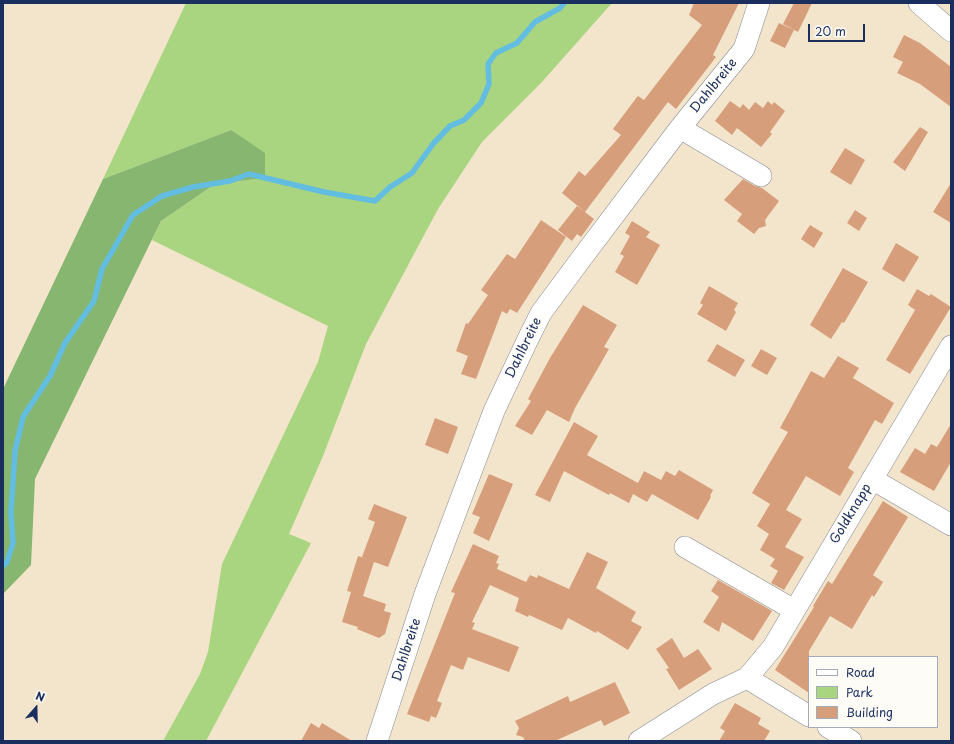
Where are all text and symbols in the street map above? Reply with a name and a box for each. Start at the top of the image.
scale bar [810,16,867,42]
text: 20 m [815,22,846,40]
street label: Dahlbreite [687,56,741,116]
street label: Dahlbreite [503,315,545,381]
street label: Goldknapp [827,481,875,547]
street label: Dahlbreite [389,616,425,684]
legend [808,656,938,728]
text: Road [846,663,875,681]
text: Park [846,683,873,701]
text: N [33,687,47,706]
north arrow [16,688,56,728]
text: Building [846,703,893,721]

